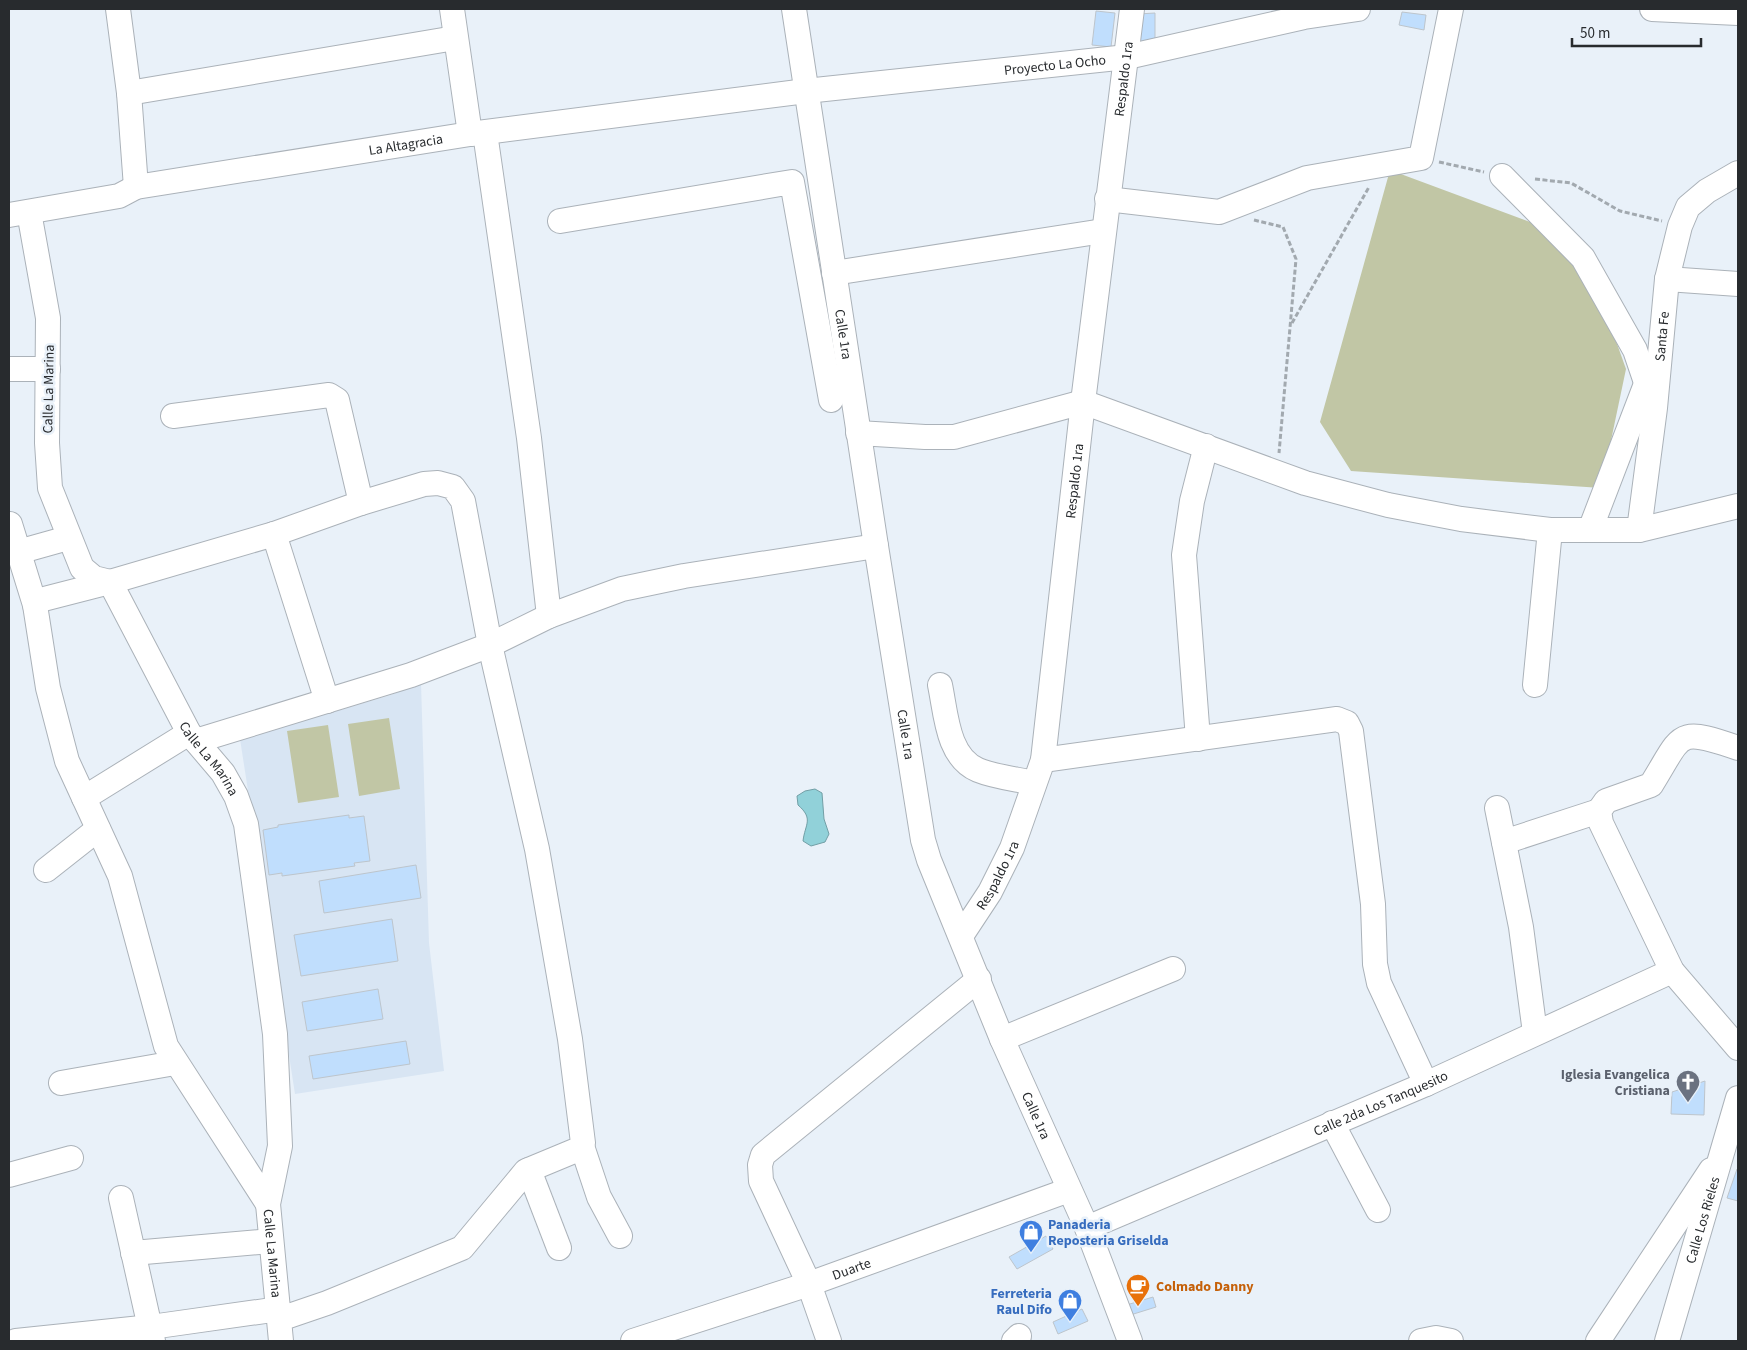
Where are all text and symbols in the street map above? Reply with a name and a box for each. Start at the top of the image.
scale bar [1572,15,1701,47]
text: 50 m [1580,23,1610,44]
street label: Respaldo 1ra [1110,40,1139,118]
street label: Proyecto La Ocho [1003,50,1107,81]
street label: La Altagracia [367,129,444,161]
street label: Calle 1ra [829,308,856,361]
street label: Santa Fe [1650,310,1675,362]
street label: Calle La Marina [38,344,60,434]
street label: Respaldo 1ra [1061,442,1089,520]
street label: Calle 1ra [891,708,919,761]
street label: Calle La Marina [174,718,243,800]
street label: Respaldo 1ra [972,838,1025,914]
place label: Iglesia Evangelica Cristiana [1561,1065,1670,1101]
street label: Calle 2da Los Tanquesito [1311,1066,1451,1142]
church icon: Iglesia Evangelica Cristiana [1675,1069,1701,1103]
street label: Calle 1ra [1016,1089,1055,1143]
street label: Calle Los Rieles [1681,1174,1726,1266]
street label: Calle La Marina [258,1208,286,1299]
place label: Panaderia Reposteria Griselda [1048,1215,1169,1251]
shop icon: Panaderia Reposteria Griselda [1018,1219,1044,1253]
street label: Duarte [830,1253,874,1286]
cafe icon: Colmado Danny [1125,1273,1151,1307]
place label: Colmado Danny [1156,1277,1254,1297]
place label: Ferreteria Raul Difo [990,1284,1052,1320]
shop icon: Ferreteria Raul Difo [1057,1288,1083,1322]

